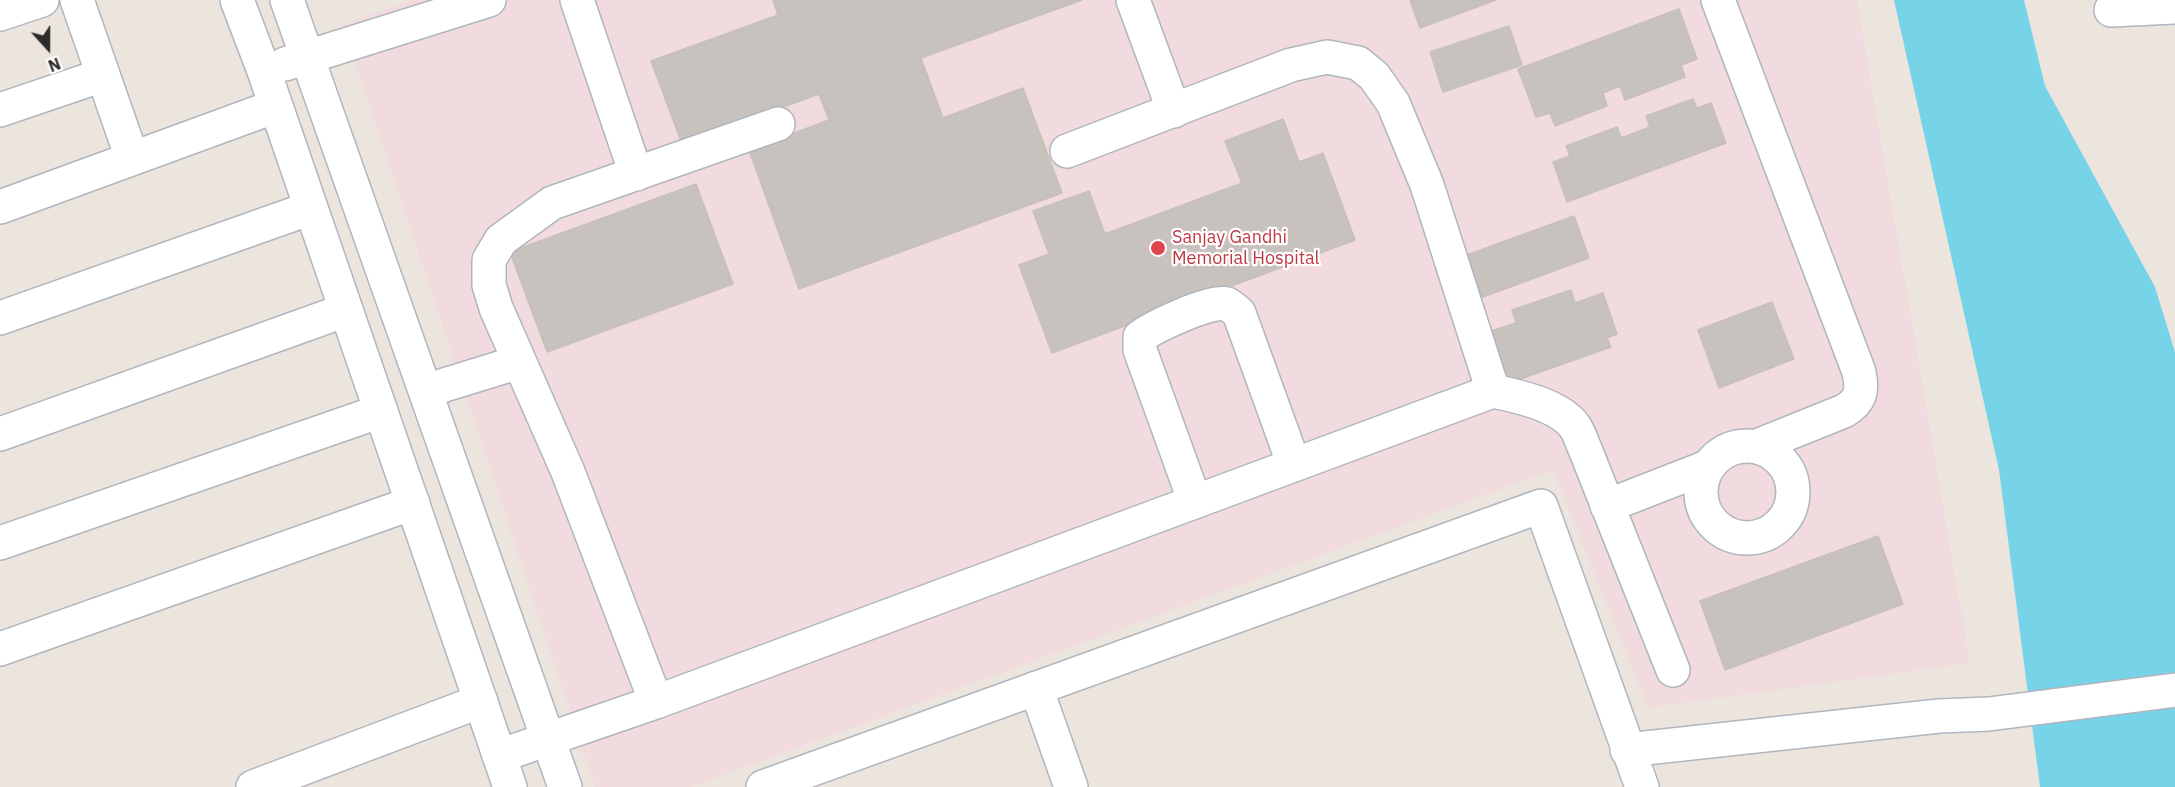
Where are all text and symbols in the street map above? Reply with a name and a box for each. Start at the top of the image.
north arrow [18,18,78,78]
text: N [45,53,63,76]
place label: Sanjay Gandhi Memorial Hospital [1172,227,1319,270]
marker: Sanjay Gandhi Memorial Hospital [1149,239,1167,257]

